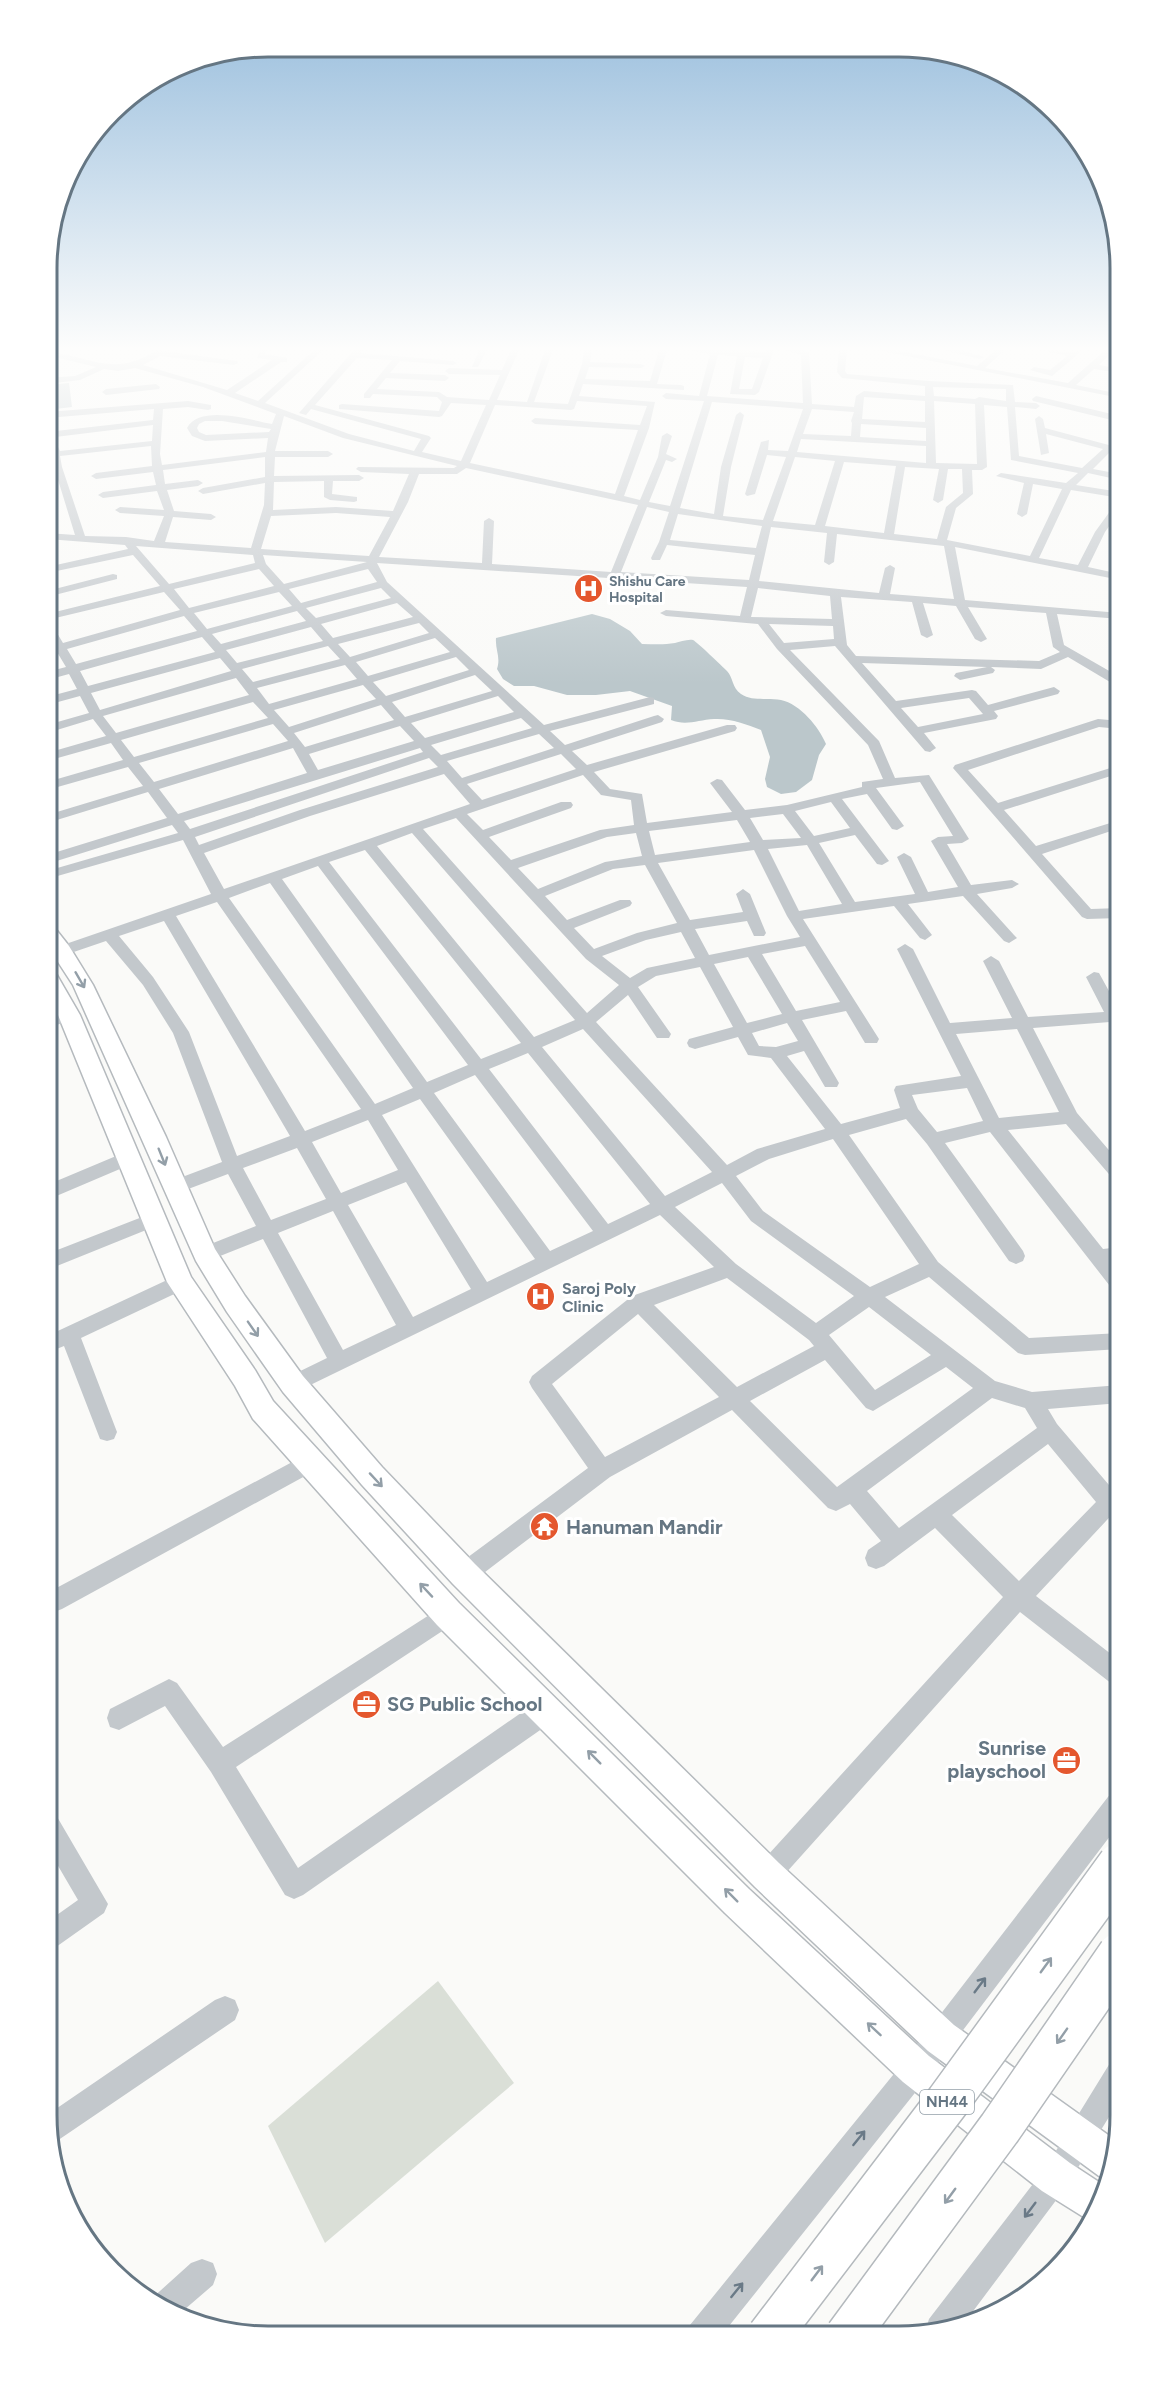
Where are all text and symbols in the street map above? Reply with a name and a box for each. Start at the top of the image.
hospital icon: Shishu Care Hospital [572,573,604,605]
place label: Shishu Care Hospital [609,573,686,606]
one-way arrow [74,971,86,988]
one-way arrow [157,1147,168,1166]
place label: Saroj Poly Clinic [562,1279,637,1316]
hospital icon: Saroj Poly Clinic [525,1281,557,1313]
one-way arrow [247,1320,259,1336]
one-way arrow [368,1473,383,1488]
temple icon: Hanuman Mandir [529,1511,561,1543]
place label: Hanuman Mandir [566,1515,723,1539]
one-way arrow [419,1583,433,1598]
office icon: SG Public School [350,1688,382,1720]
place label: SG Public School [387,1692,543,1716]
place label: Sunrise playschool [947,1736,1046,1783]
office icon: Sunrise playschool [1051,1744,1083,1776]
one-way arrow [586,1750,601,1765]
one-way arrow [724,1888,739,1903]
one-way arrow [1040,1958,1052,1974]
one-way arrow [974,1978,987,1994]
one-way arrow [866,2022,881,2036]
one-way arrow [1056,2027,1068,2044]
road number: NH44 [920,2090,974,2114]
one-way arrow [852,2131,866,2146]
one-way arrow [944,2187,956,2203]
one-way arrow [1024,2202,1037,2218]
one-way arrow [810,2265,823,2281]
one-way arrow [731,2282,744,2298]

